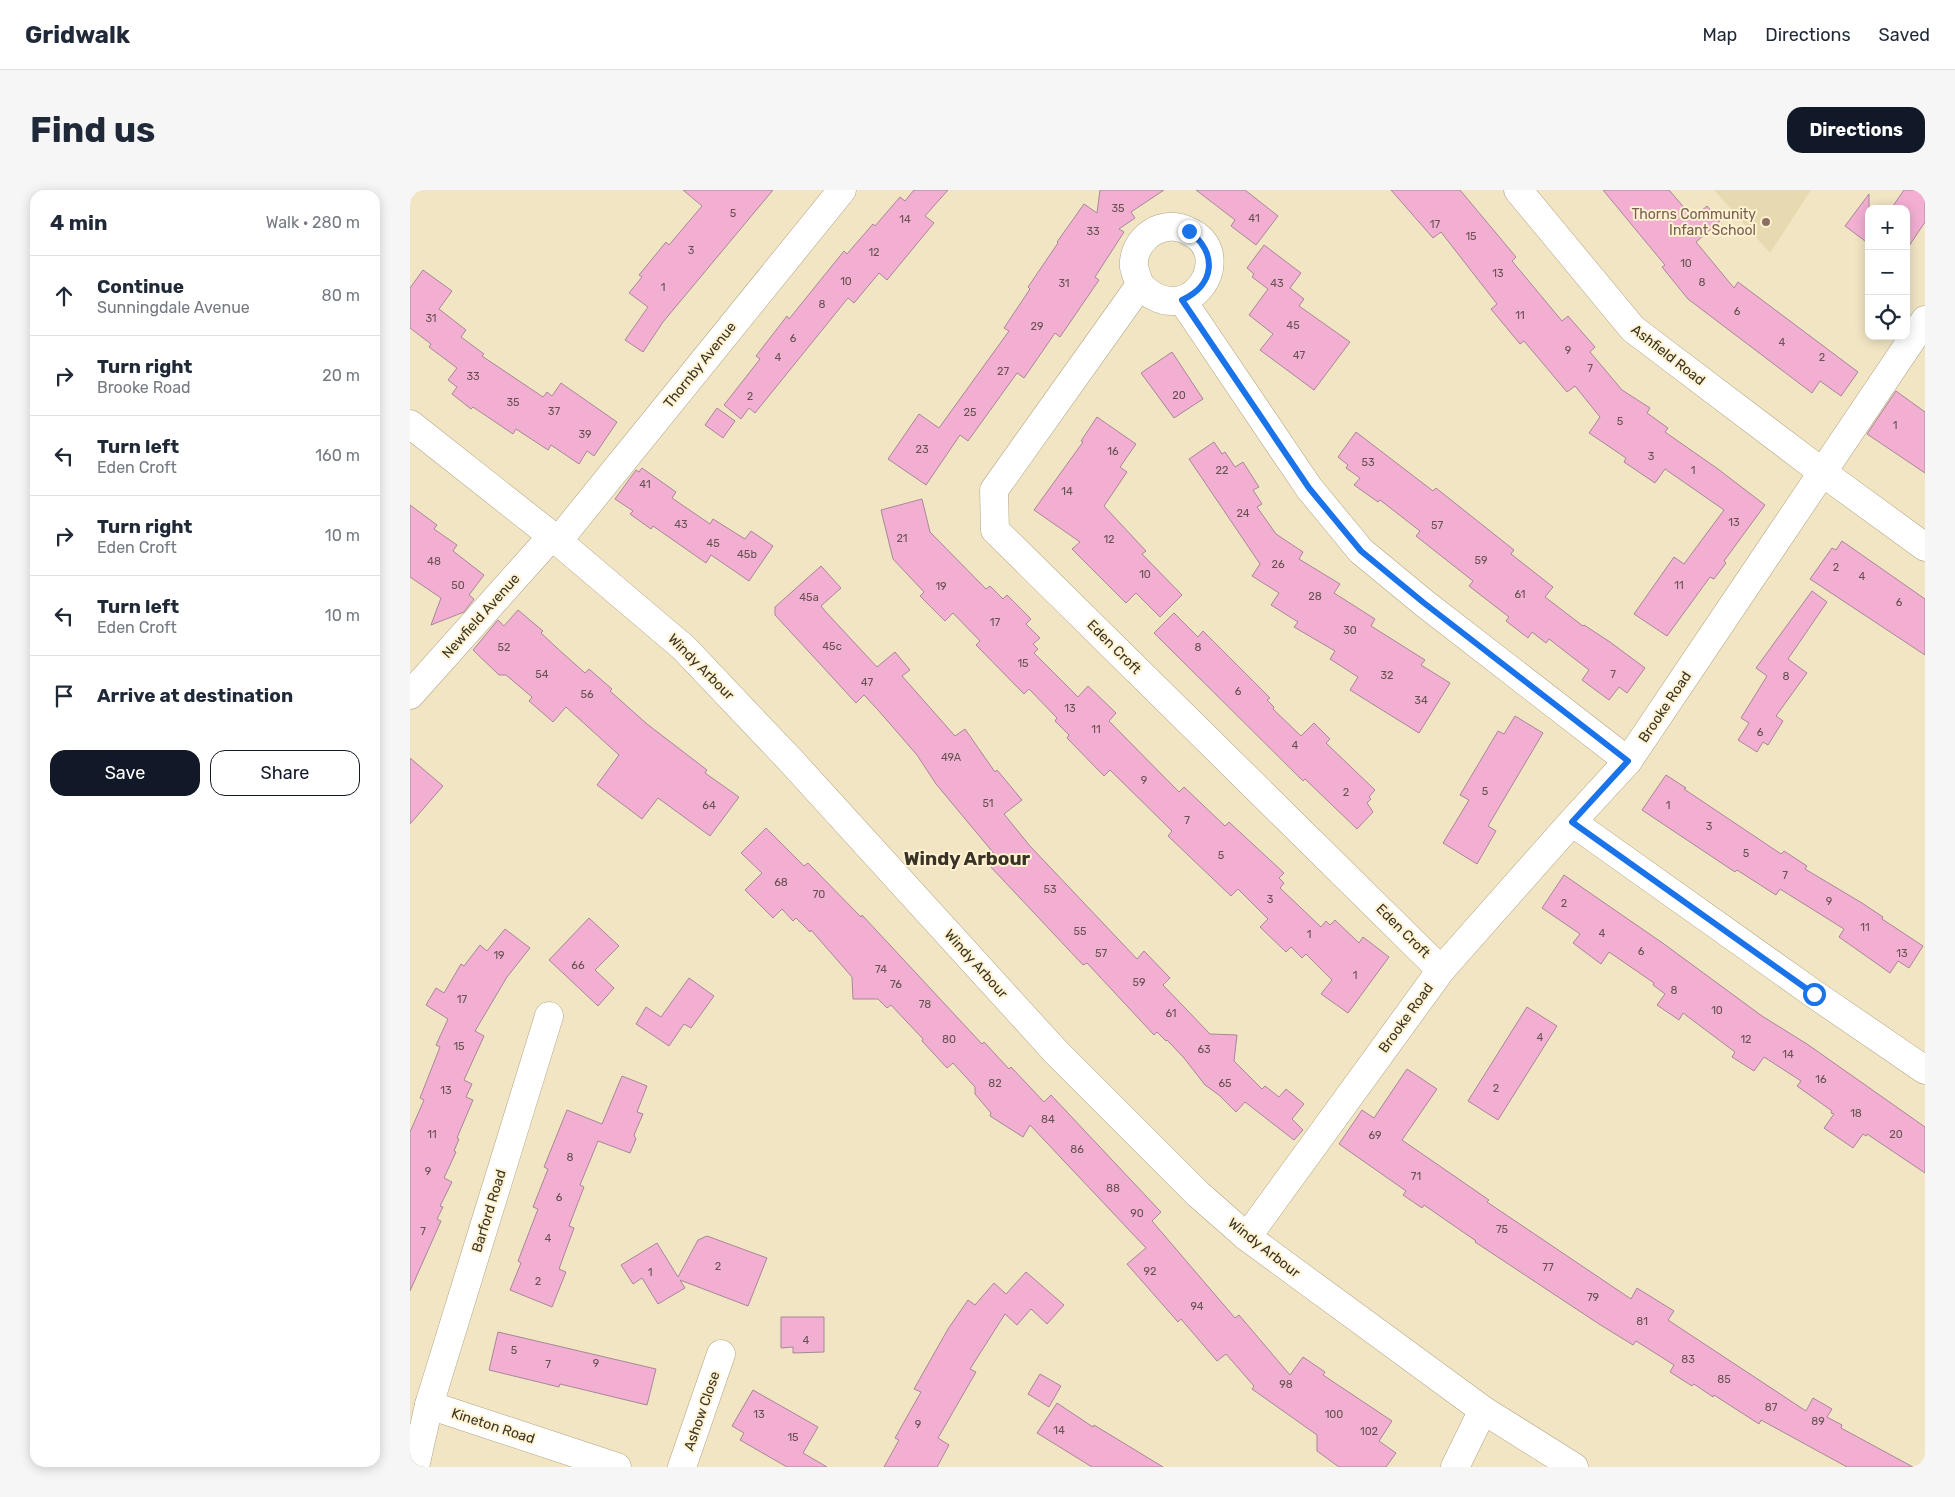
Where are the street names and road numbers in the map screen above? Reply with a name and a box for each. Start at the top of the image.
street label: Thornby Avenue [660,318,740,411]
street label: Ashfield Road [1628,321,1708,389]
street label: Newfield Avenue [439,570,524,662]
street label: Eden Croft [1083,616,1145,678]
street label: Windy Arbour [664,630,738,704]
street label: Brooke Road [1635,668,1695,746]
street label: Eden Croft [1372,900,1434,962]
street label: Windy Arbour [941,926,1012,1002]
street label: Brooke Road [1375,980,1437,1056]
street label: Barford Road [468,1167,510,1255]
street label: Windy Arbour [1225,1215,1304,1282]
street label: Ashow Close [680,1369,724,1453]
street label: Kineton Road [449,1405,537,1447]

